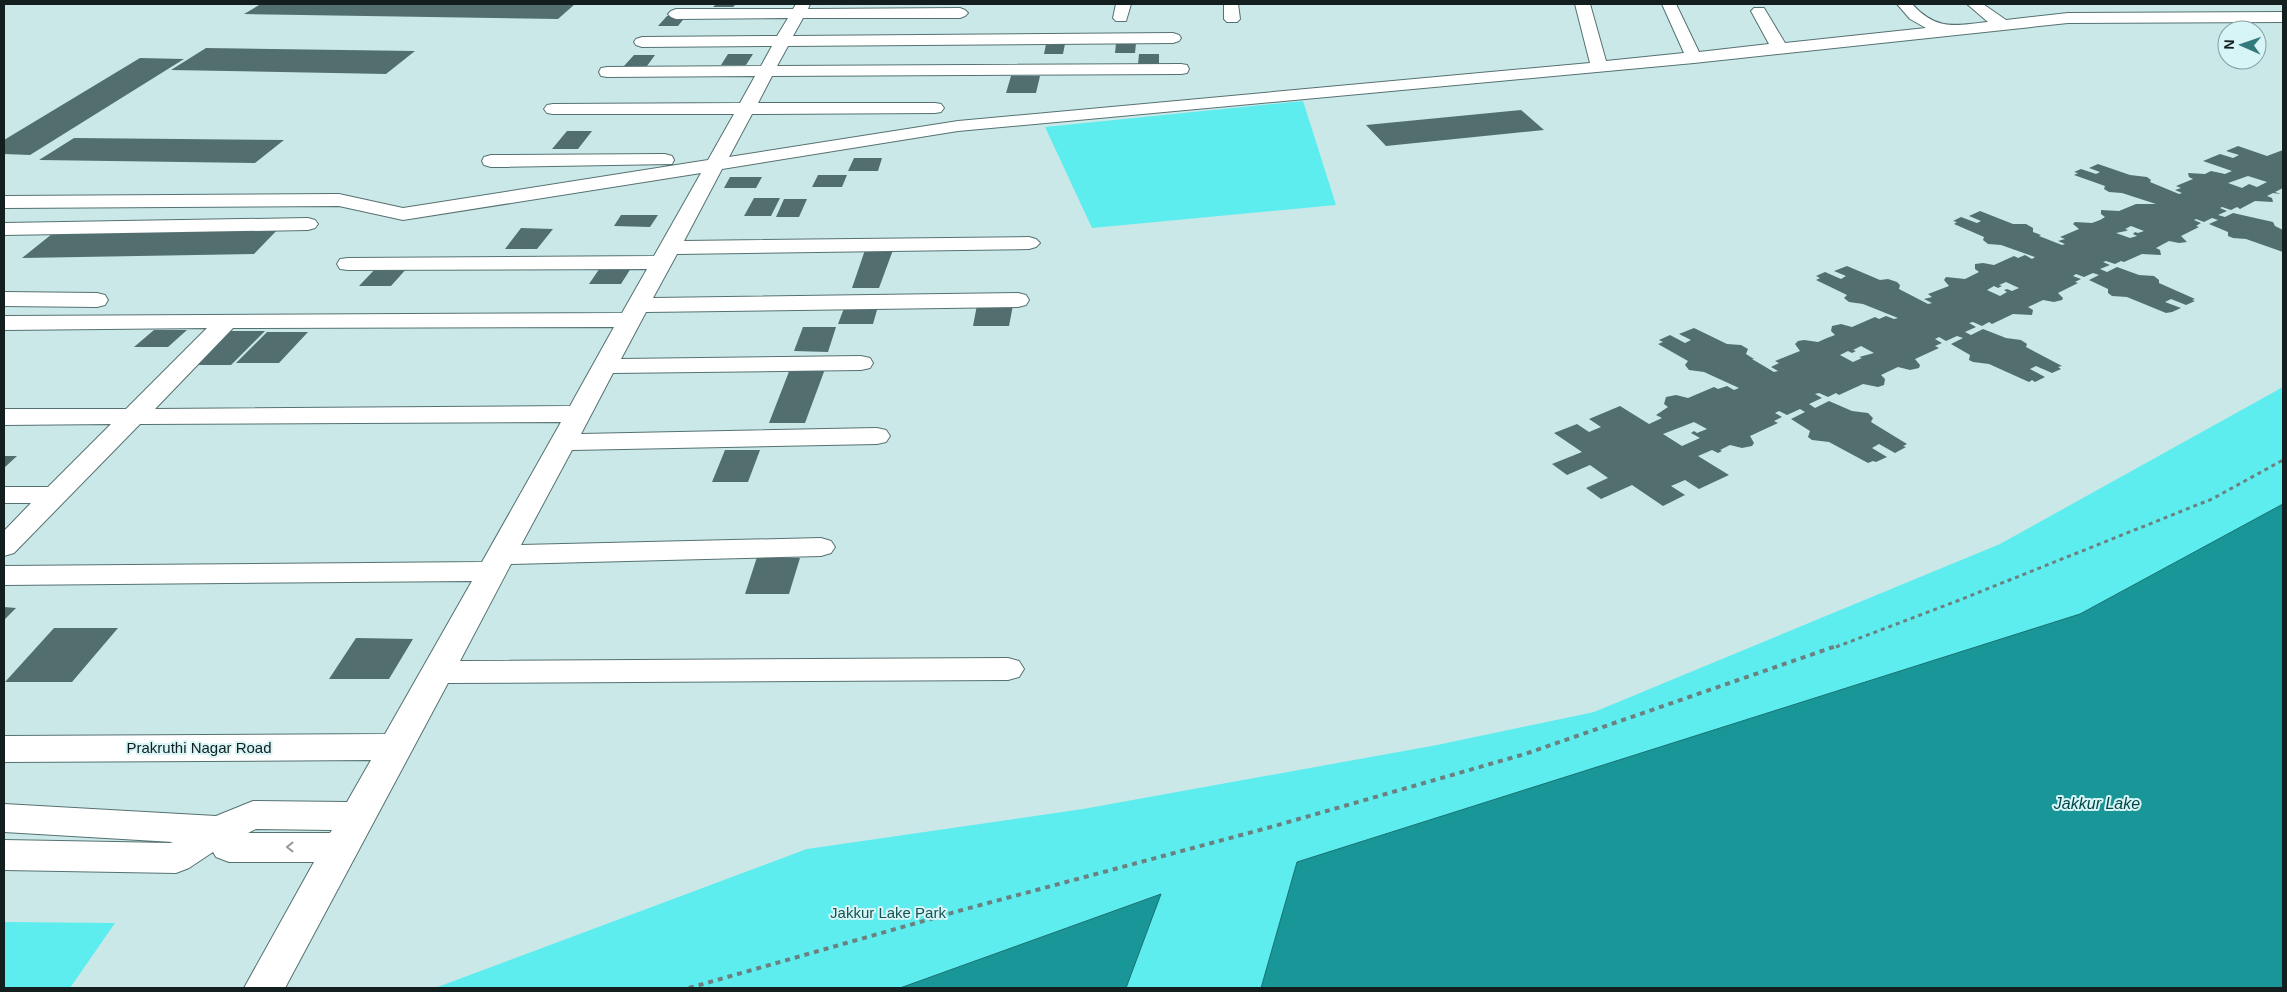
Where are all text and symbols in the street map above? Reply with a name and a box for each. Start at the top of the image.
north arrow [2217,20,2267,70]
text: N [2221,39,2237,50]
street label: Prakruthi Nagar Road [126,739,272,756]
water label: Jakkur Lake [2053,795,2140,812]
one-way arrow [286,842,294,852]
park label: Jakkur Lake Park [830,904,946,921]

